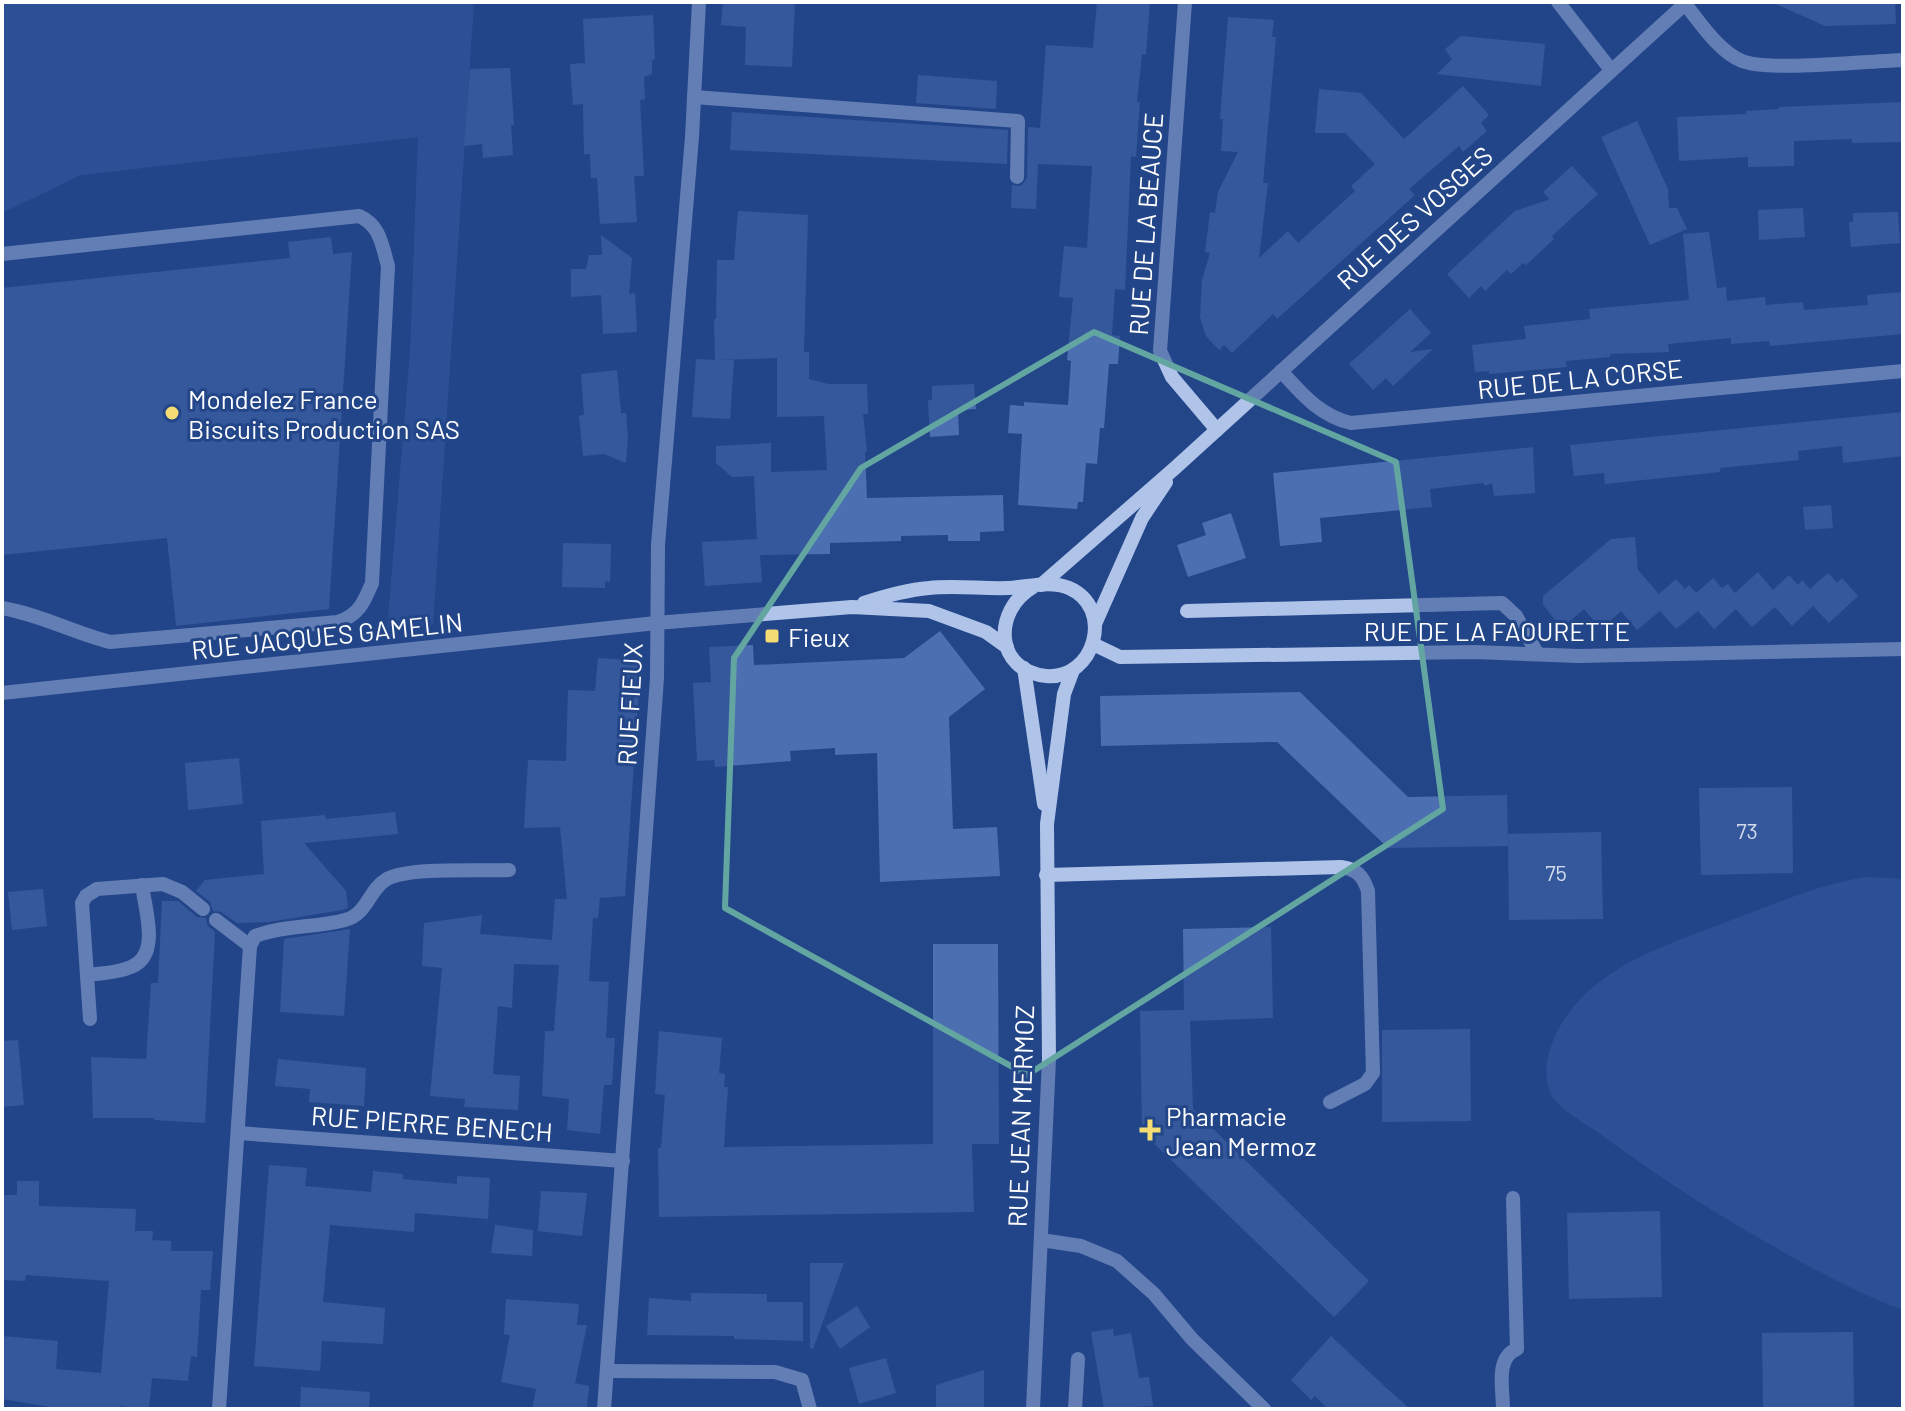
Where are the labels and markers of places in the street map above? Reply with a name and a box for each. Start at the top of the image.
place label: Mondelez France Biscuits Production SAS [188,383,460,444]
marker: Mondelez France Biscuits Production SAS [163,404,181,422]
place label: Fieux [788,621,850,652]
marker: Fieux [763,627,781,645]
place label: Pharmacie Jean Mermoz [1166,1100,1316,1161]
marker: Pharmacie Jean Mermoz [1141,1121,1159,1139]

